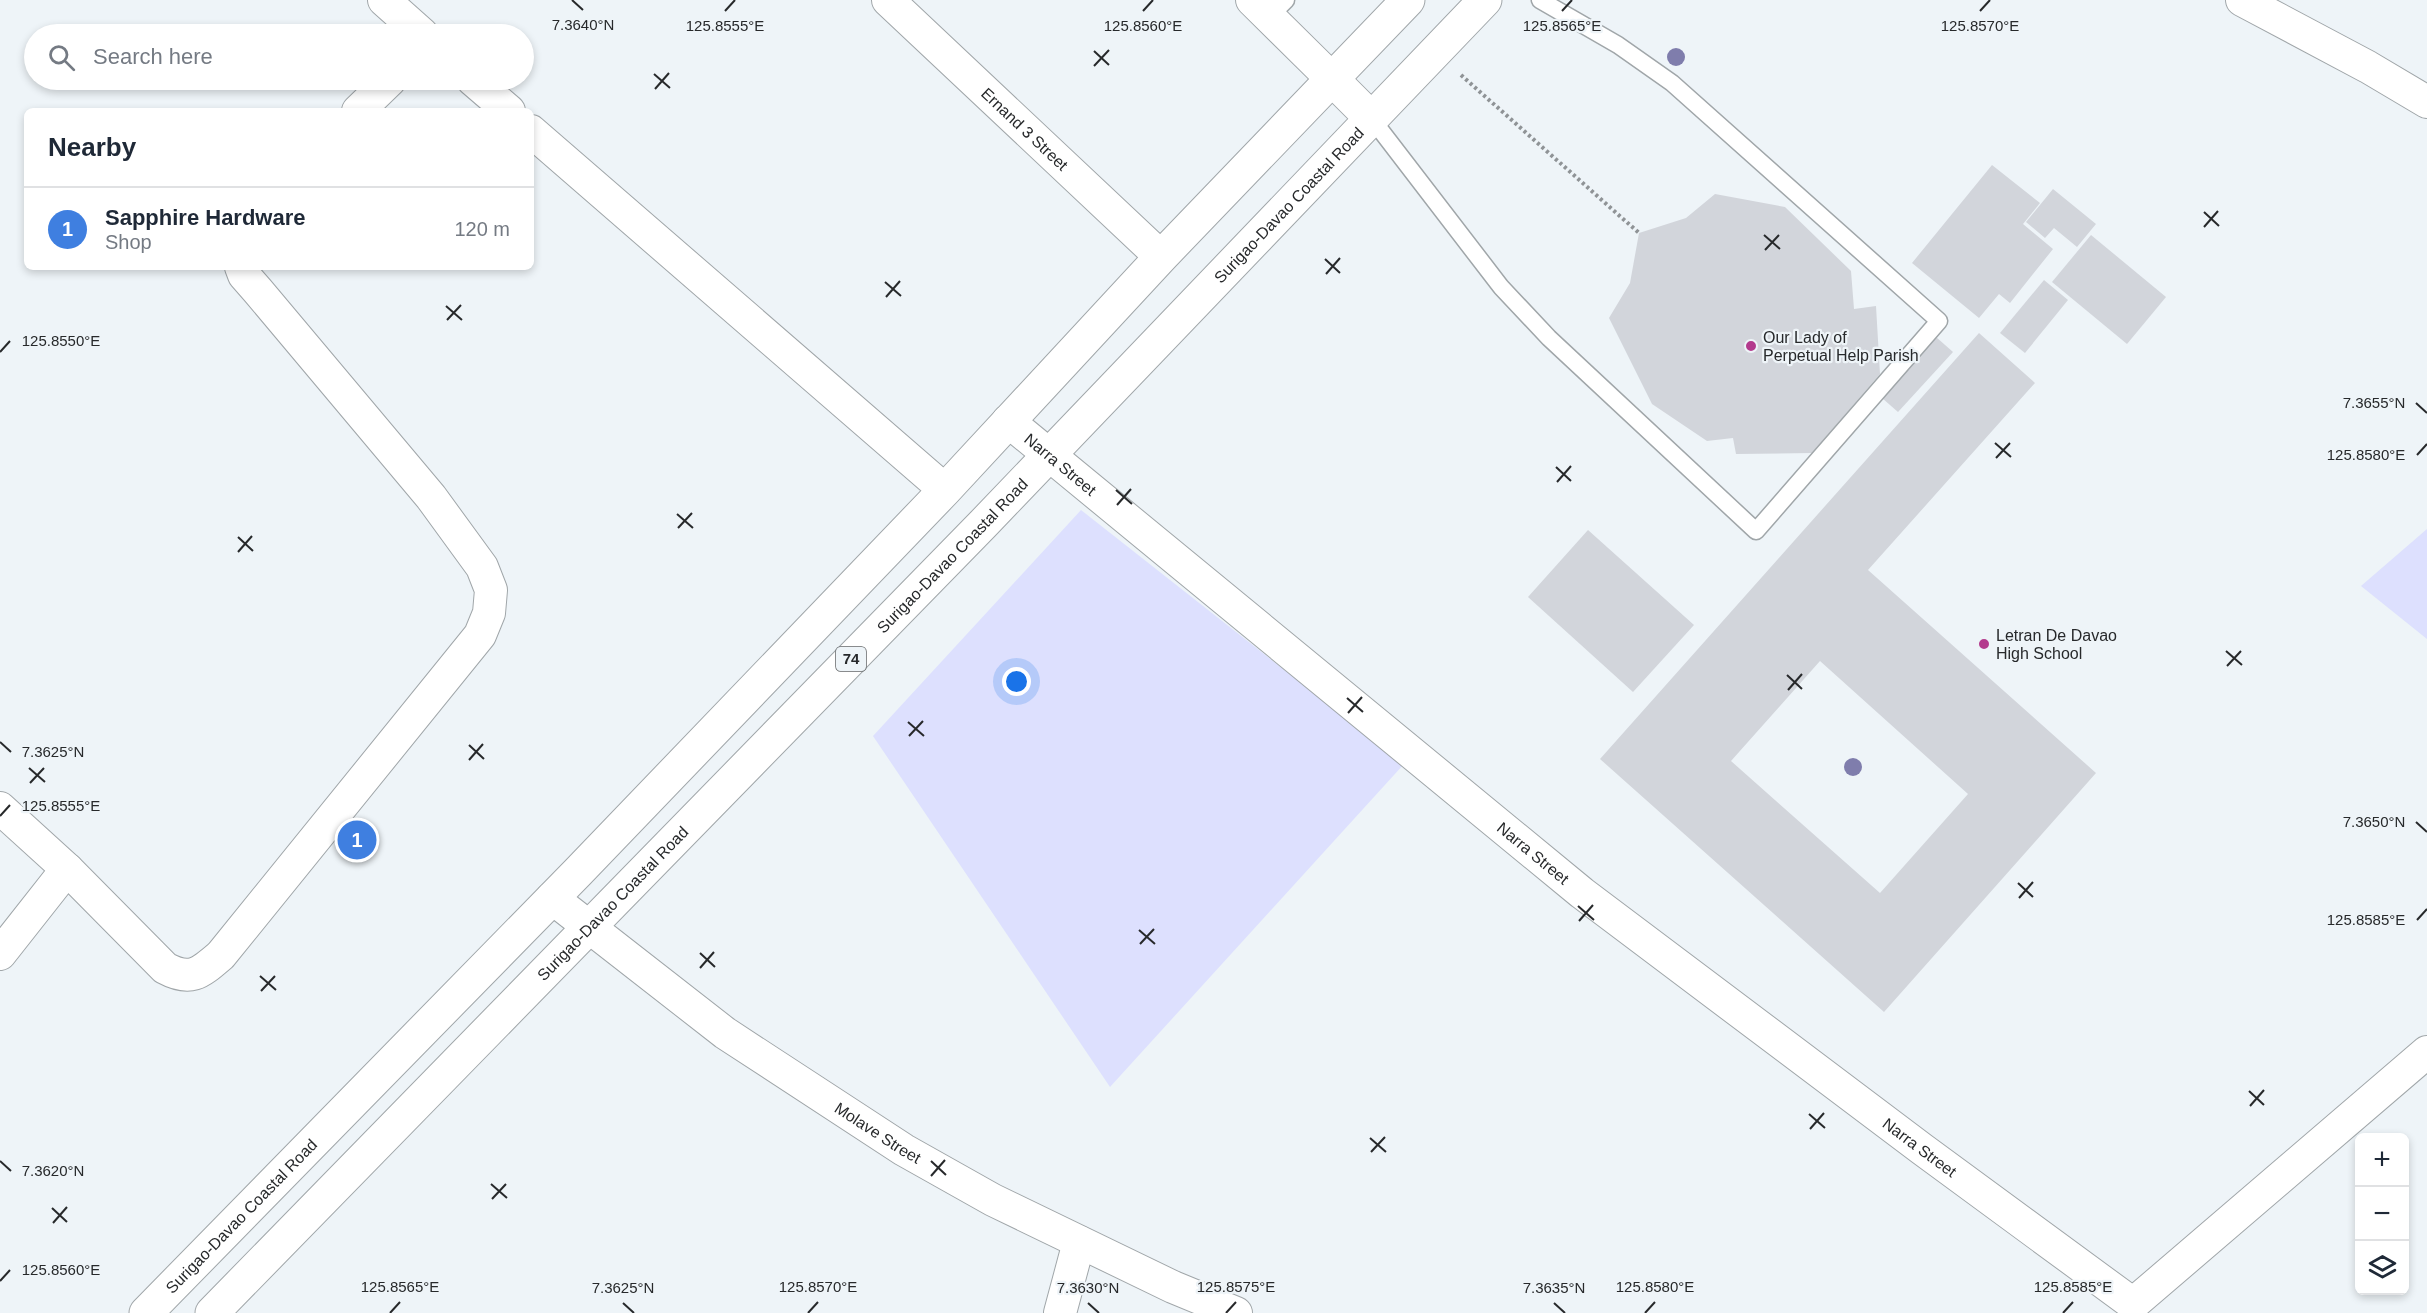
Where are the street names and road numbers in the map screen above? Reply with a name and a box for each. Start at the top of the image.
street label: Ernand 3 Street [978,85,1072,174]
street label: Surigao-Davao Coastal Road [1211,124,1367,286]
street label: Narra Street [1021,430,1100,499]
street label: Surigao-Davao Coastal Road [874,475,1031,636]
road number: 74 [836,647,866,671]
street label: Narra Street [1494,819,1572,888]
street label: Surigao-Davao Coastal Road [534,823,692,984]
street label: Molave Street [832,1099,924,1167]
street label: Narra Street [1880,1115,1960,1181]
street label: Surigao-Davao Coastal Road [163,1136,320,1297]

